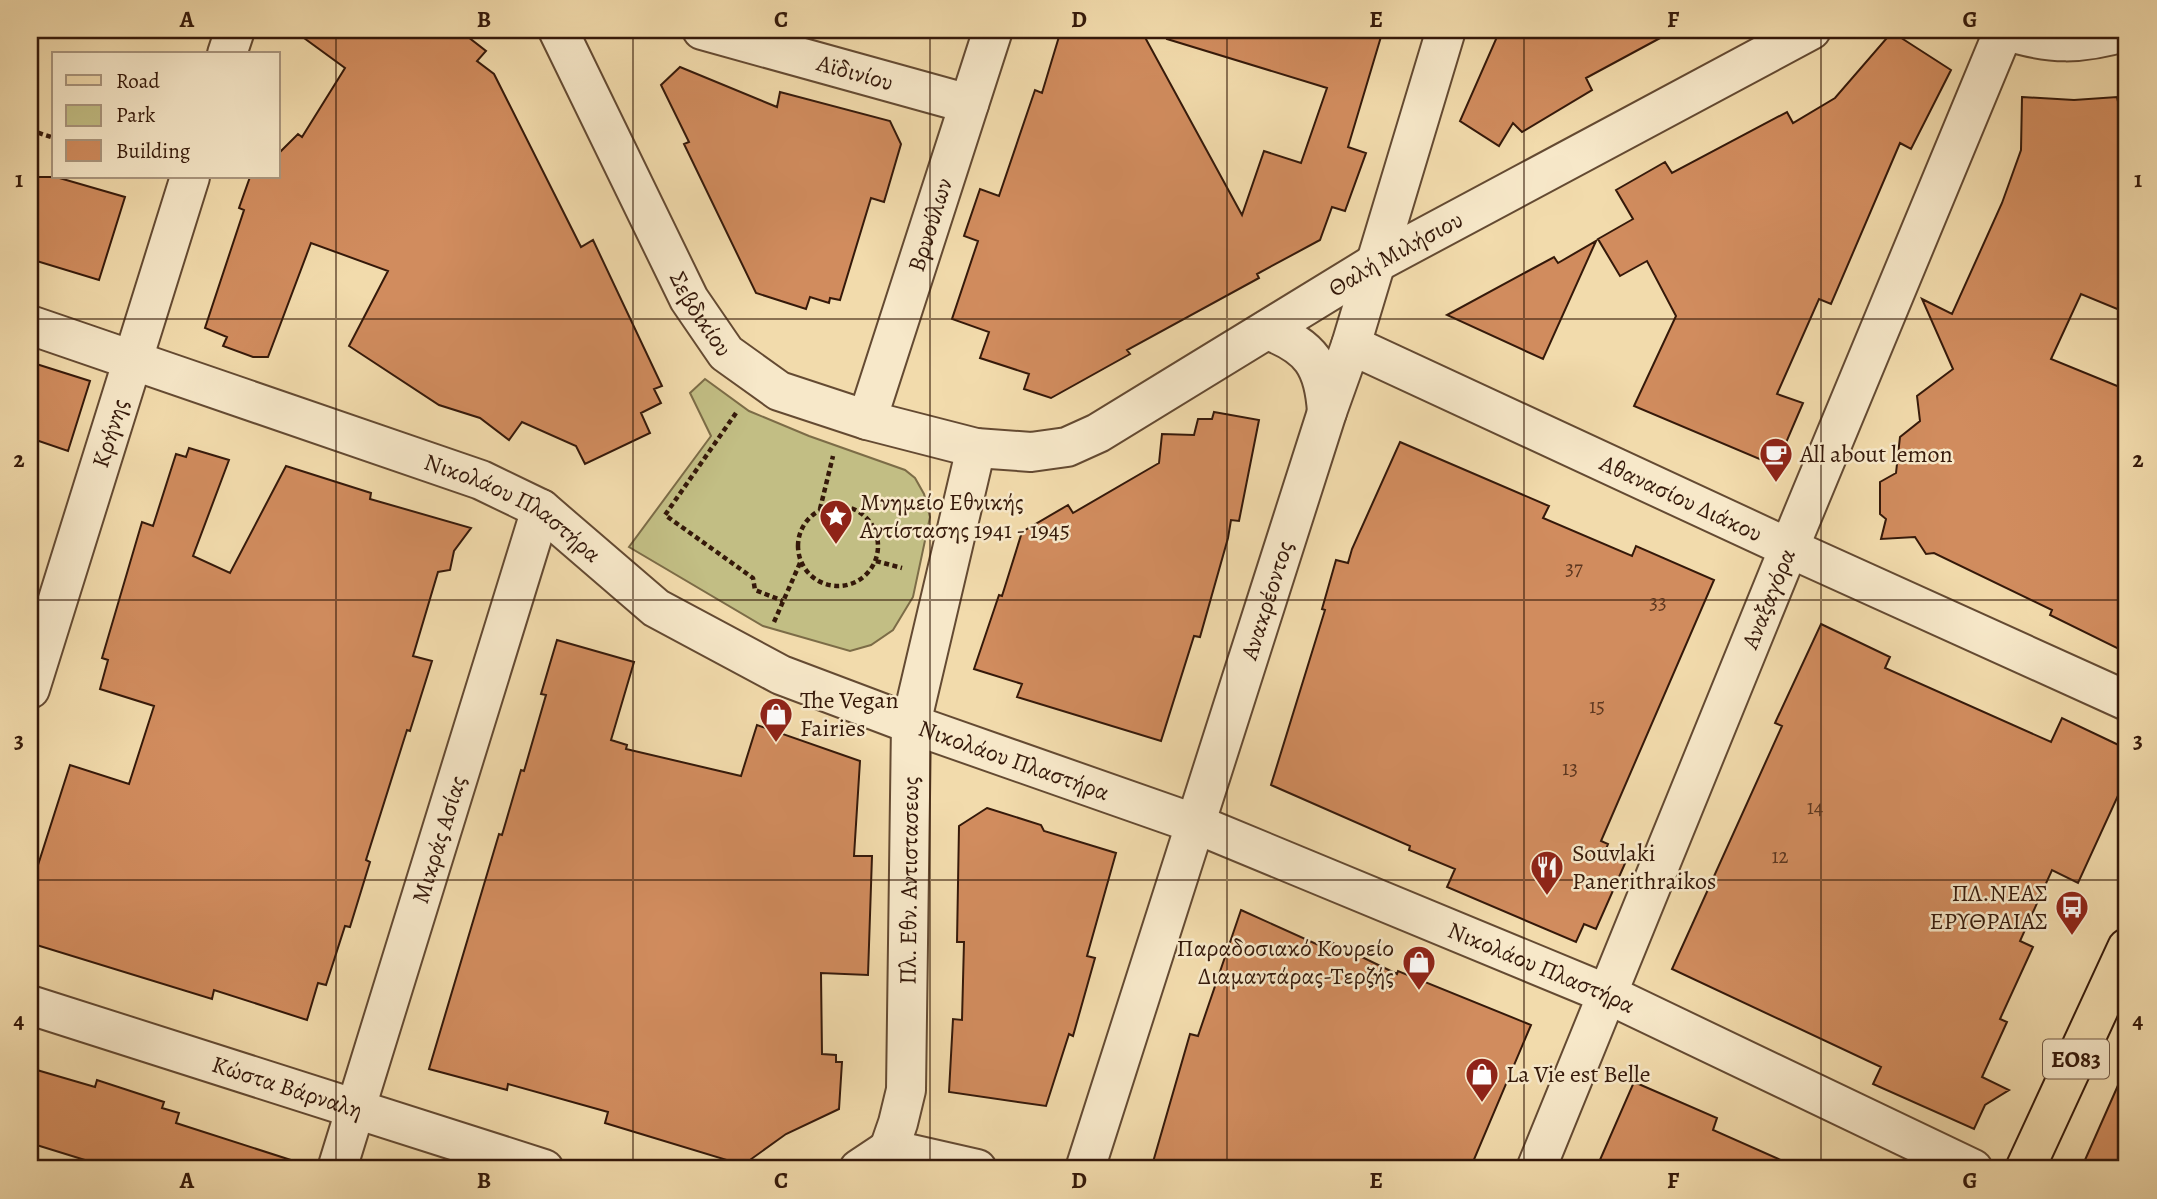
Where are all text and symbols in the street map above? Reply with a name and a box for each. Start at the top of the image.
text: A [179,4,195,35]
text: B [477,4,491,35]
text: C [774,4,788,35]
text: D [1071,4,1087,35]
text: E [1369,4,1383,35]
text: F [1667,4,1680,35]
text: G [1962,4,1978,35]
street label: Αϊδινίου [812,46,897,98]
legend [52,52,280,178]
text: Road [116,67,160,95]
text: Park [116,101,156,129]
text: Building [116,137,191,165]
text: 1 [15,164,23,195]
text: 1 [2134,164,2142,195]
street label: Βρυούλων [900,174,960,276]
street label: Θαλή Μιλήσιου [1322,203,1468,304]
street label: Σεβδικίου [662,266,740,363]
street label: Κρήνης [84,395,136,472]
cafe icon: All about lemon [1757,435,1795,484]
place label: All about lemon [1799,438,1953,470]
text: 2 [13,444,25,475]
text: 2 [2132,444,2144,475]
street label: Νικολάου Πλαστήρα [420,446,608,570]
street label: Αθανασίου Διάκου [1594,446,1768,549]
place label: Μνημείο Εθνικής Αντίστασης 1941 - 1945 [859,486,1070,546]
place icon: Μνημείο Εθνικής Αντίστασης 1941 - 1945 [817,497,855,546]
street label: Ανακρέοντος [1233,537,1301,665]
street label: Αναξαγόρα [1733,544,1803,654]
house number: 37 [1565,554,1583,582]
house number: 33 [1649,588,1667,616]
place label: The Vegan Fairies [800,684,899,744]
house number: 15 [1589,692,1605,720]
shop icon: The Vegan Fairies [757,695,795,744]
street label: Νικολάου Πλαστήρα [914,712,1114,808]
text: 3 [14,725,24,756]
text: 3 [2133,725,2143,756]
house number: 13 [1562,754,1578,782]
street label: Μικράς Ασίας [404,771,474,907]
street label: Πλ. Εθν. Αντιστασεως [891,776,926,985]
house number: 14 [1807,793,1823,821]
place label: Souvlaki Panerithraikos [1572,837,1716,897]
house number: 12 [1771,842,1789,870]
restaurant icon: Souvlaki Panerithraikos [1528,848,1566,897]
place label: ΠΛ.ΝΕΑΣ ΕΡΥΘΡΑΙΑΣ [1930,877,2048,937]
bus stop icon: ΠΛ.ΝΕΑΣ ΕΡΥΘΡΑΙΑΣ [2053,888,2091,937]
street label: Νικολάου Πλαστήρα [1443,914,1640,1021]
place label: Παραδοσιακό Κουρείο Διαμαντάρας-Τερζής [1177,932,1394,992]
shop icon: Παραδοσιακό Κουρείο Διαμαντάρας-Τερζής [1400,943,1438,992]
text: 4 [14,1005,25,1036]
text: 4 [2133,1005,2144,1036]
road number: ΕΟ83 [2043,1040,2109,1078]
street label: Κώστα Βάρναλη [208,1048,367,1126]
shop icon: La Vie est Belle [1463,1055,1501,1104]
place label: La Vie est Belle [1506,1058,1650,1090]
text: A [179,1165,195,1196]
text: B [477,1165,491,1196]
text: C [774,1165,788,1196]
text: D [1071,1165,1087,1196]
text: E [1369,1165,1383,1196]
text: F [1667,1165,1680,1196]
text: G [1962,1165,1978,1196]

